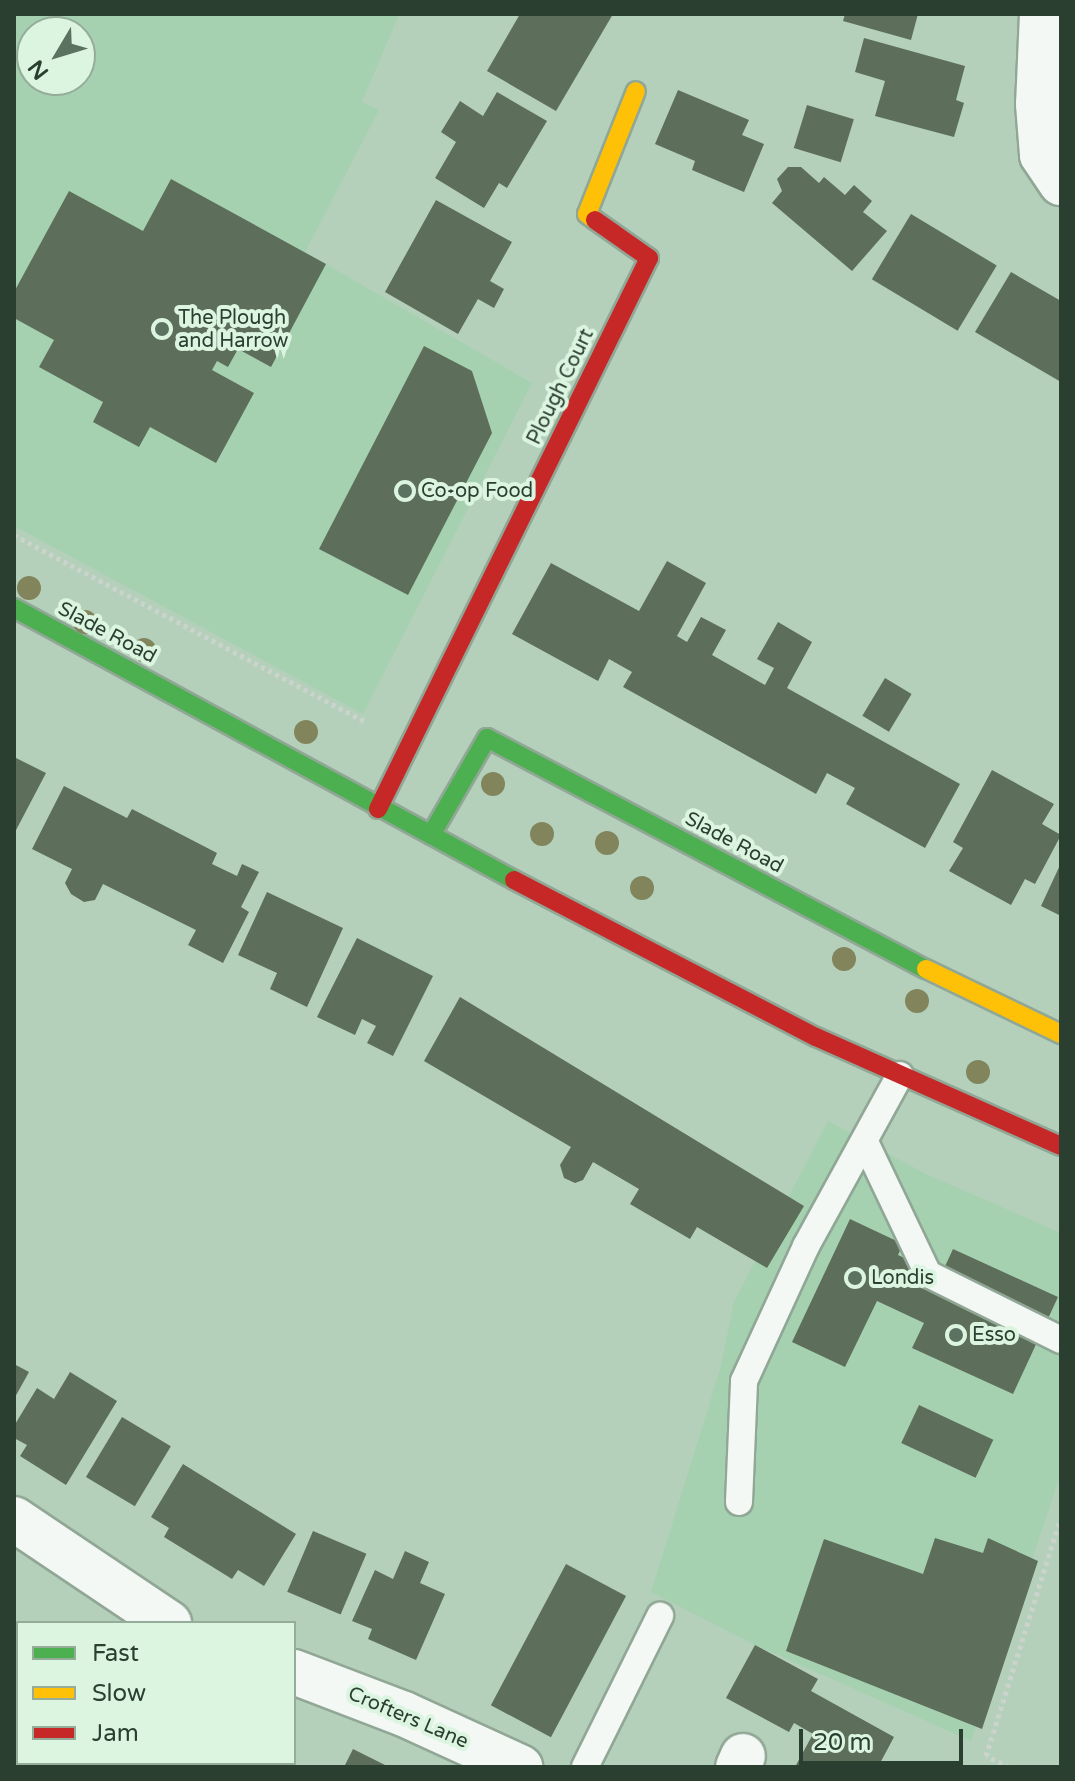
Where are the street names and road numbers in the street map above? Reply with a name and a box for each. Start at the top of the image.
street label: Plough Court [523,325,599,449]
street label: Slade Road [54,597,160,669]
street label: Slade Road [681,807,787,879]
street label: Crofters Lane [344,1682,472,1754]

